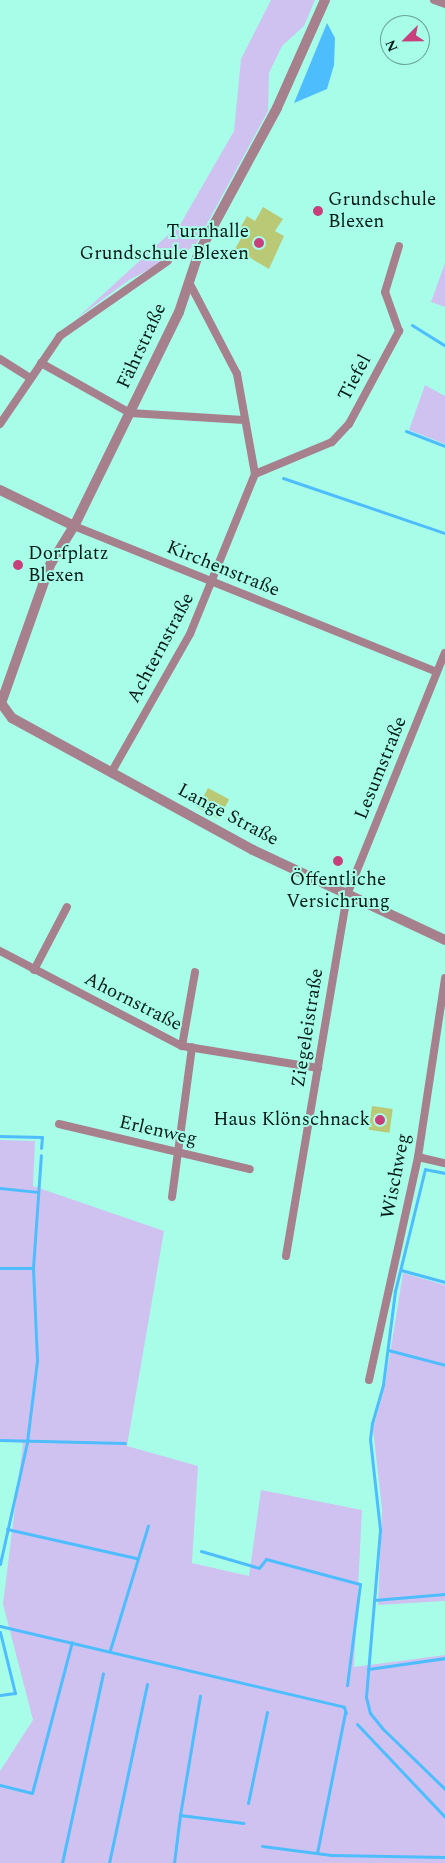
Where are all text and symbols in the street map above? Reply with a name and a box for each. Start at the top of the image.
north arrow [380,15,430,65]
text: N [380,36,404,55]
place label: Grundschule Blexen [328,189,436,233]
marker: Grundschule Blexen [312,205,324,217]
place label: Turnhalle Grundschule Blexen [80,221,249,265]
marker: Turnhalle Grundschule Blexen [253,237,265,249]
street label: Fährstraße [112,300,172,392]
street label: Tiefel [333,351,377,405]
street label: Kirchenstraße [163,536,283,602]
place label: Dorfplatz Blexen [28,543,109,587]
marker: Dorfplatz Blexen [12,559,24,571]
street label: Achternstraße [122,589,200,707]
street label: Lesumstraße [350,713,412,823]
street label: Lange Straße [174,779,282,851]
marker: Öffentliche Versichrung [332,855,344,867]
place label: Öffentliche Versichrung [286,869,390,913]
street label: Ziegeleistraße [287,967,329,1089]
street label: Ahornstraße [80,968,186,1036]
place label: Haus Klönschnack [213,1109,370,1131]
street label: Erlenweg [117,1111,199,1151]
marker: Haus Klönschnack [374,1114,386,1126]
street label: Wischweg [377,1131,415,1221]

